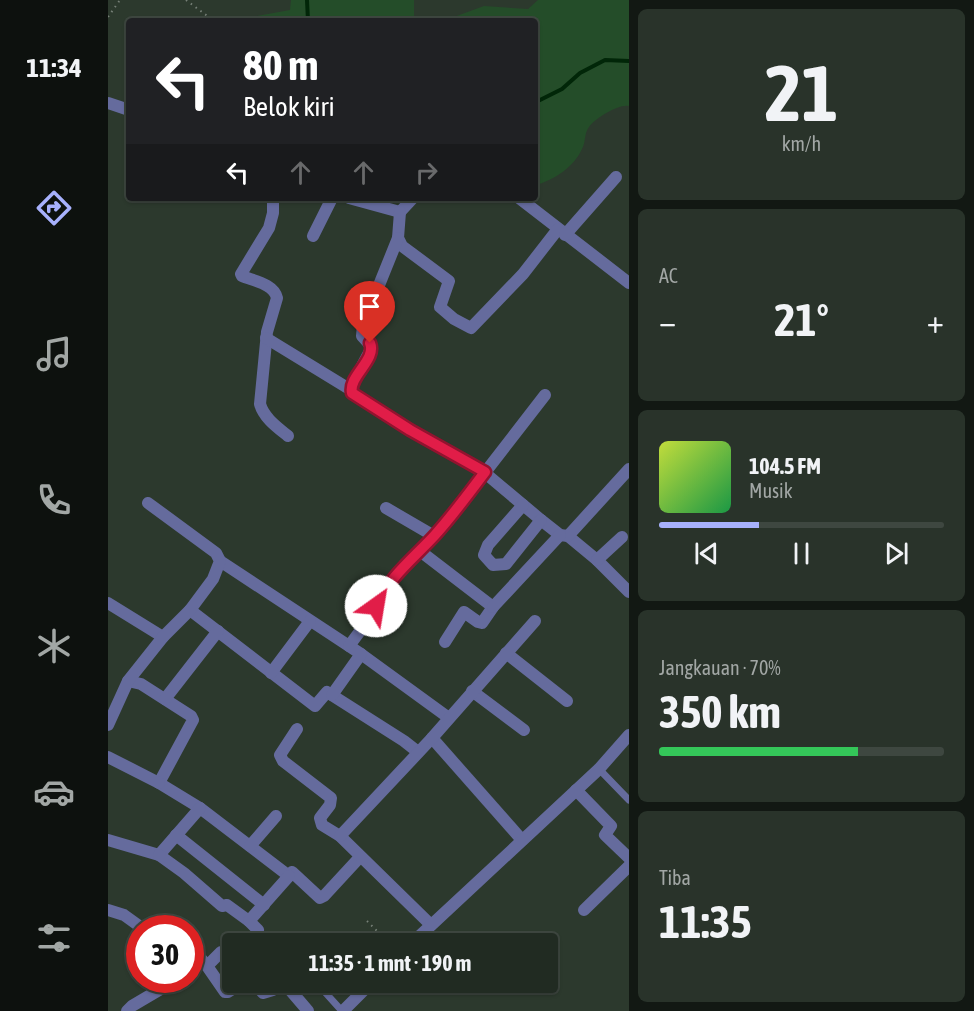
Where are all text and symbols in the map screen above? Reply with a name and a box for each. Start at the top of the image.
text: 80 m [243,41,318,89]
icon: left [144,42,222,120]
text: 21 [765,48,838,138]
text: 11:34 [26,52,82,83]
text: Belok kiri [243,91,335,122]
text: km/h [782,132,821,155]
icon: left [221,156,254,189]
icon: ahead [284,156,317,189]
icon: ahead [347,156,380,189]
icon: right [410,156,443,189]
icon: directions [33,187,75,229]
text: AC [659,264,678,287]
pin [344,281,395,343]
icon: arrive [353,290,386,323]
text: 21° [774,294,829,346]
text: − [659,302,676,340]
text: + [927,302,944,340]
icon: music [33,333,75,375]
text: 104.5 FM [749,453,821,479]
icon: phone [33,479,75,521]
text: Musik [749,479,793,502]
icon: previous [690,537,723,570]
icon: pause [785,537,818,570]
icon: next [880,537,913,570]
position arrow [344,574,408,638]
icon: climate [33,625,75,667]
text: Jangkauan · 70% [659,656,781,679]
text: 350 km [659,686,781,738]
icon: car [33,771,75,813]
text: Tiba [659,866,691,889]
text: 11:35 [659,896,752,948]
speed limit sign: 30 [126,915,204,993]
icon: filters [33,917,75,959]
text: 11:35 · 1 mnt · 190 m [309,950,471,976]

